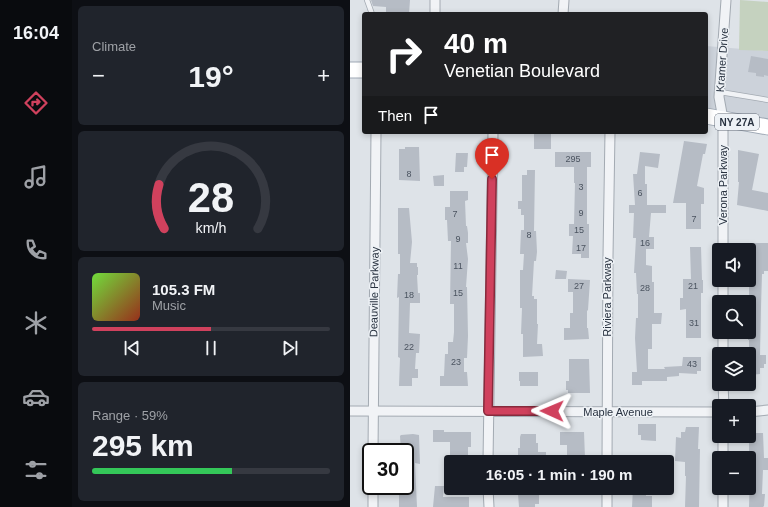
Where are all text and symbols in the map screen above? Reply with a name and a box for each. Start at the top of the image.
text: 16:04 [13,23,59,43]
street label: Kramer Drive [714,27,730,93]
icon: right [378,28,430,80]
text: 40 m [444,28,508,59]
text: Climate [92,39,136,54]
text: 19° [188,60,234,93]
text: Venetian Boulevard [444,61,600,81]
text: − [92,63,105,88]
text: + [317,63,330,88]
icon: directions [22,89,50,117]
icon: arrive [420,104,442,126]
text: Then [378,107,412,124]
road number: NY 27A [715,114,759,130]
pin [475,138,509,179]
icon: arrive [481,144,503,166]
street label: Verona Parkway [717,144,729,225]
house number: 295 [565,154,581,164]
icon: music [22,163,50,191]
house number: 8 [406,169,412,179]
text: 28 [188,174,234,221]
house number: 3 [578,182,584,192]
house number: 6 [637,188,643,198]
house number: 9 [578,208,584,218]
house number: 7 [452,209,458,219]
house number: 7 [691,214,697,224]
text: km/h [196,219,227,235]
house number: 15 [574,225,584,235]
house number: 8 [526,230,532,240]
house number: 9 [455,234,461,244]
icon: phone [22,236,50,264]
house number: 16 [640,238,650,248]
house number: 17 [576,243,586,253]
map controls [712,243,756,495]
button: sound [712,243,756,287]
street label: Deauville Parkway [367,246,381,337]
street label: Riviera Parkway [601,257,613,337]
house number: 11 [453,261,463,271]
text: 105.3 FM [152,281,215,298]
house number: 27 [574,281,584,291]
house number: 21 [688,281,698,291]
house number: 28 [640,283,650,293]
house number: 15 [453,288,463,298]
house number: 18 [404,290,414,300]
button: search [712,295,756,339]
text: Music [152,298,186,313]
icon: climate [22,309,50,337]
house number: 31 [689,318,699,328]
icon: previous [121,337,143,359]
icon: pause [200,337,222,359]
icon: next [279,337,301,359]
house number: 22 [404,342,414,352]
button: layers [712,347,756,391]
house number: 23 [451,357,461,367]
house number: 43 [687,359,697,369]
icon: car [22,383,50,411]
position arrow [531,390,573,432]
button: + [712,399,756,443]
street label: Maple Avenue [583,406,653,418]
text: Range · 59% [92,408,168,423]
text: 295 km [92,429,194,462]
speed limit sign: 30 [362,443,414,495]
button: − [712,451,756,495]
icon: filters [22,456,50,484]
text: 16:05 · 1 min · 190 m [486,466,632,483]

